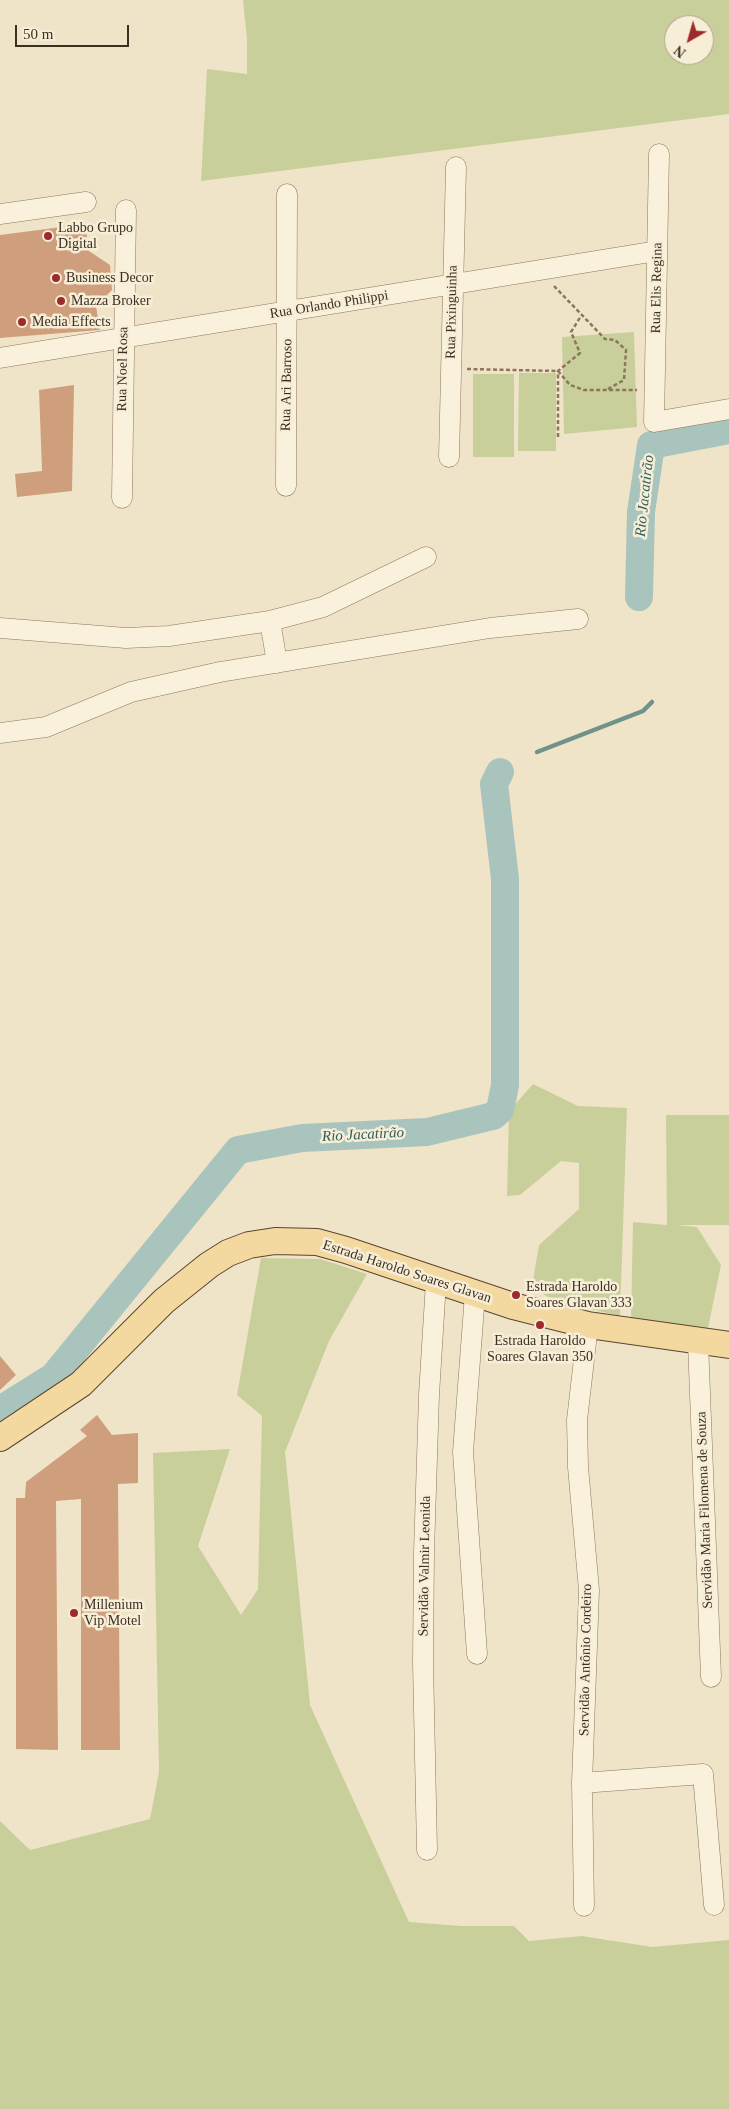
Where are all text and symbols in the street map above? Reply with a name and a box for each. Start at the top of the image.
scale bar [18,15,131,47]
north arrow [664,15,714,65]
text: 50 m [23,26,53,42]
text: N [671,42,689,60]
place label: Labbo Grupo Digital [58,220,133,252]
marker: Labbo Grupo Digital [42,230,54,242]
street label: Rua Elis Regina [648,242,666,334]
street label: Rua Pixinguinha [443,265,461,359]
place label: Business Decor [66,270,153,286]
marker: Business Decor [50,272,62,284]
street label: Rua Orlando Philippi [269,287,389,323]
place label: Mazza Broker [71,293,151,309]
marker: Mazza Broker [55,295,67,307]
place label: Media Effects [32,314,111,330]
marker: Media Effects [16,316,28,328]
street label: Rua Noel Rosa [114,326,132,412]
street label: Rua Ari Barroso [278,339,296,431]
water label: Rio Jacatirão [632,454,658,538]
water label: Rio Jacatirão [322,1124,404,1146]
street label: Estrada Haroldo Soares Glavan [321,1237,493,1307]
place label: Estrada Haroldo Soares Glavan 333 [526,1279,632,1311]
marker: Estrada Haroldo Soares Glavan 333 [510,1289,522,1301]
marker: Estrada Haroldo Soares Glavan 350 [534,1319,546,1331]
place label: Estrada Haroldo Soares Glavan 350 [487,1333,593,1365]
street label: Servidão Maria Filomena de Souza [693,1411,717,1609]
street label: Servidão Valmir Leonida [415,1495,435,1637]
street label: Servidão Antônio Cordeiro [576,1584,596,1736]
place label: Millenium Vip Motel [84,1597,143,1630]
marker: Millenium Vip Motel [68,1607,80,1619]

